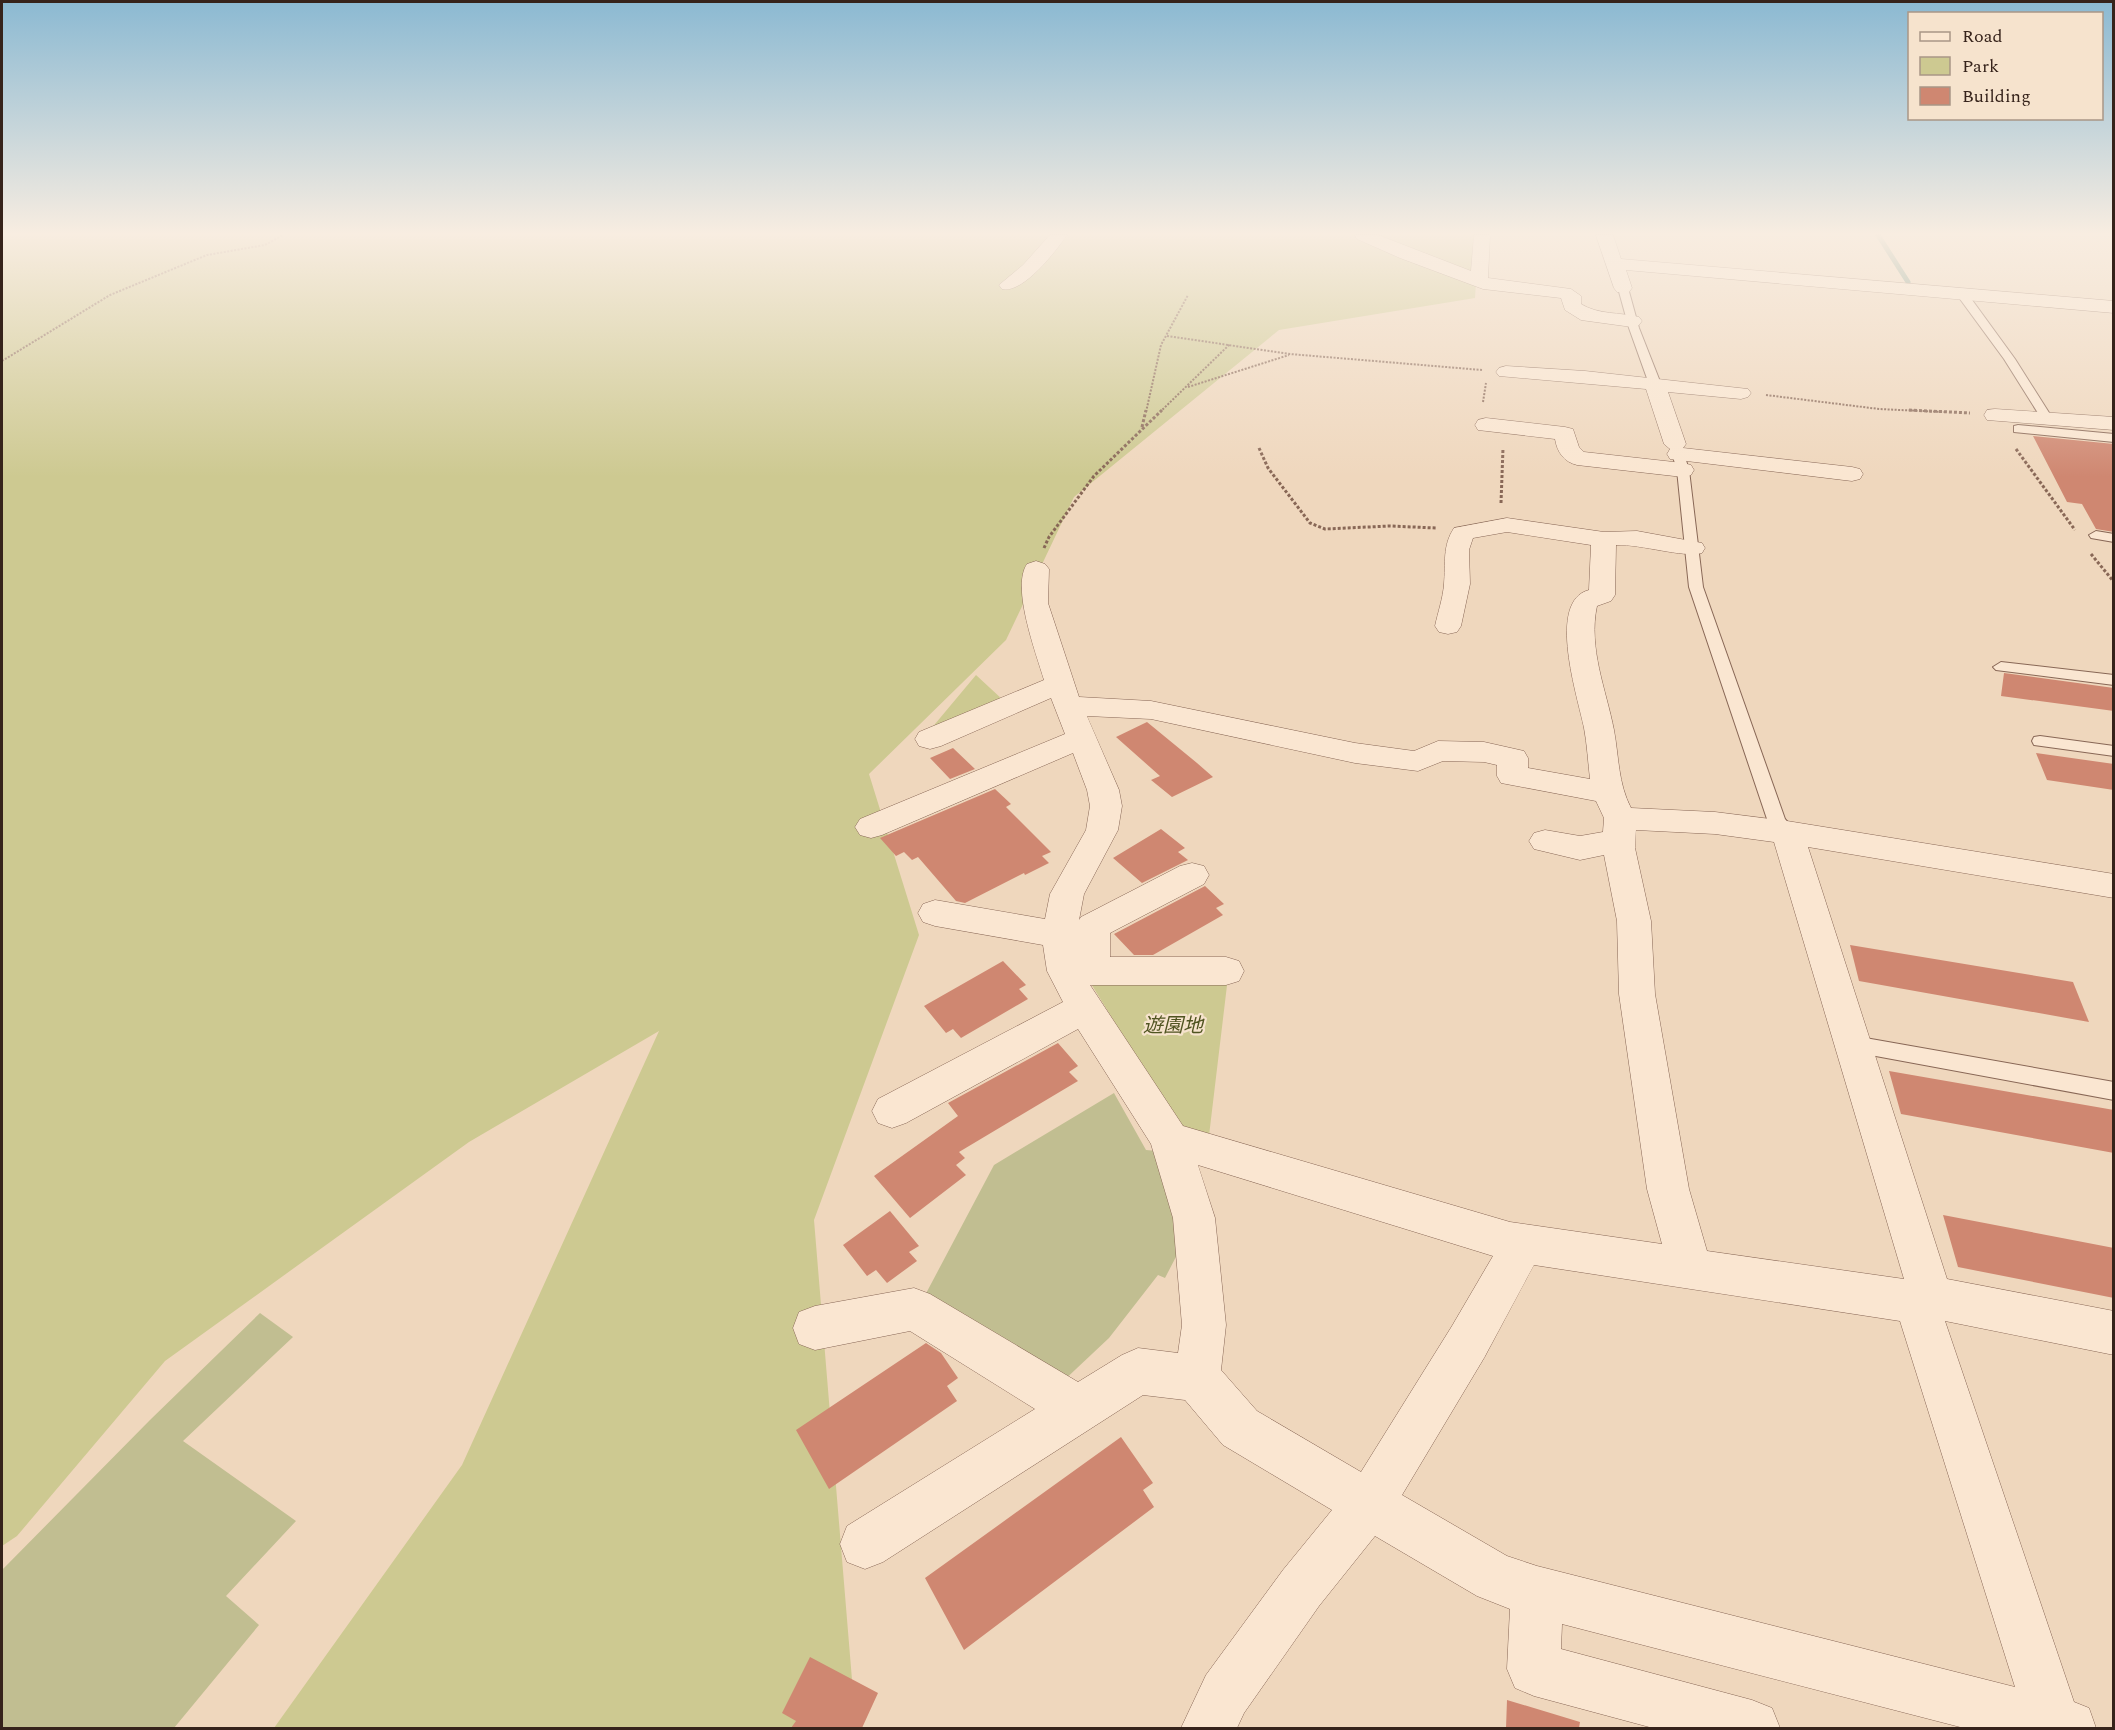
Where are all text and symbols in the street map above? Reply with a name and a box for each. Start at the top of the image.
legend [1908,12,2103,120]
text: Road [1962,23,2003,50]
text: Park [1962,53,1999,80]
text: Building [1962,83,2031,110]
park label: 遊園地 [1143,1011,1205,1041]

